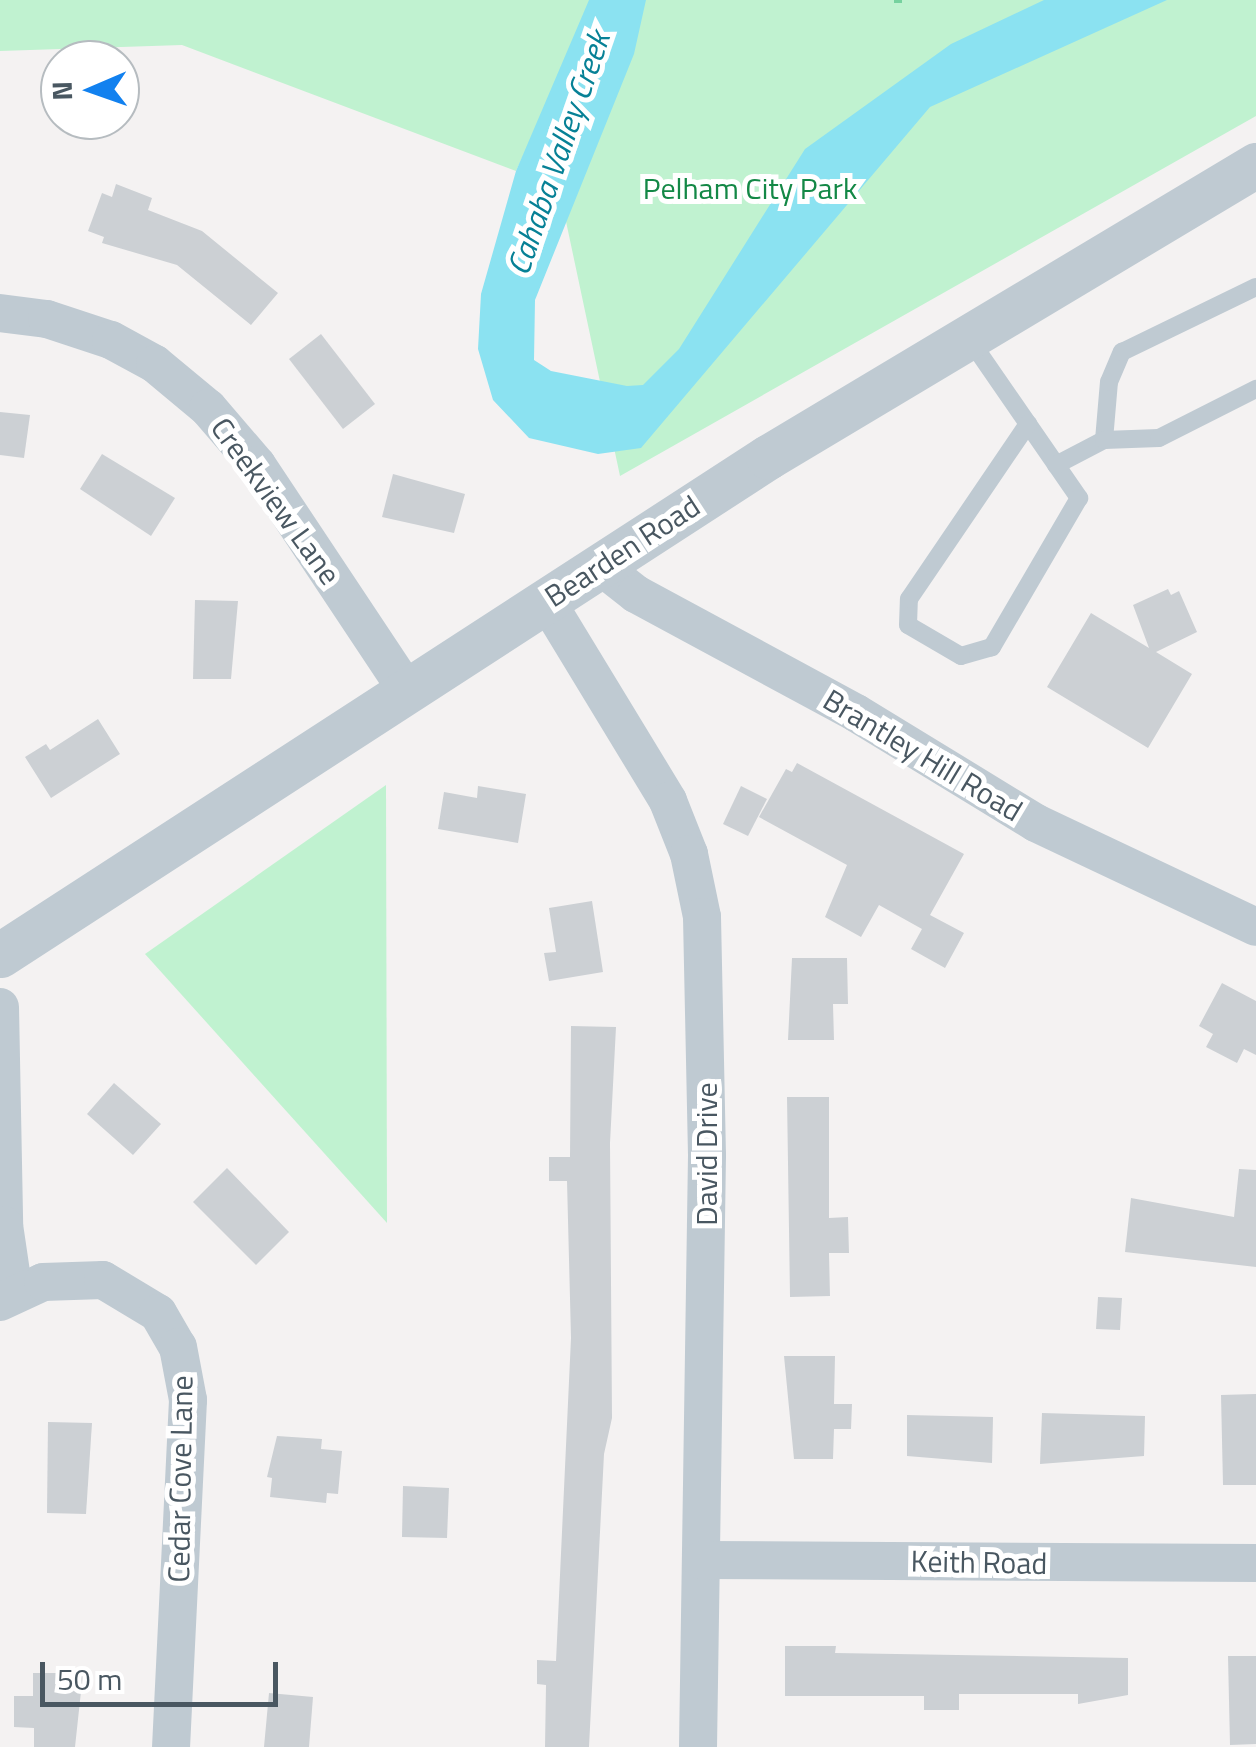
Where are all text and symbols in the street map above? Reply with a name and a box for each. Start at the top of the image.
water label: Cahaba Valley Creek [498,26,618,280]
north arrow [40,40,140,140]
text: N [40,81,83,101]
park label: Pelham City Park [643,170,857,206]
street label: Creekview Lane [204,411,348,591]
street label: Bearden Road [538,488,706,614]
street label: Brantley Hill Road [817,681,1029,829]
street label: David Drive [688,1082,724,1226]
street label: Cedar Cove Lane [160,1375,200,1583]
street label: Keith Road [910,1543,1048,1581]
scale bar [45,1642,282,1704]
text: 50 m [57,1656,122,1702]

